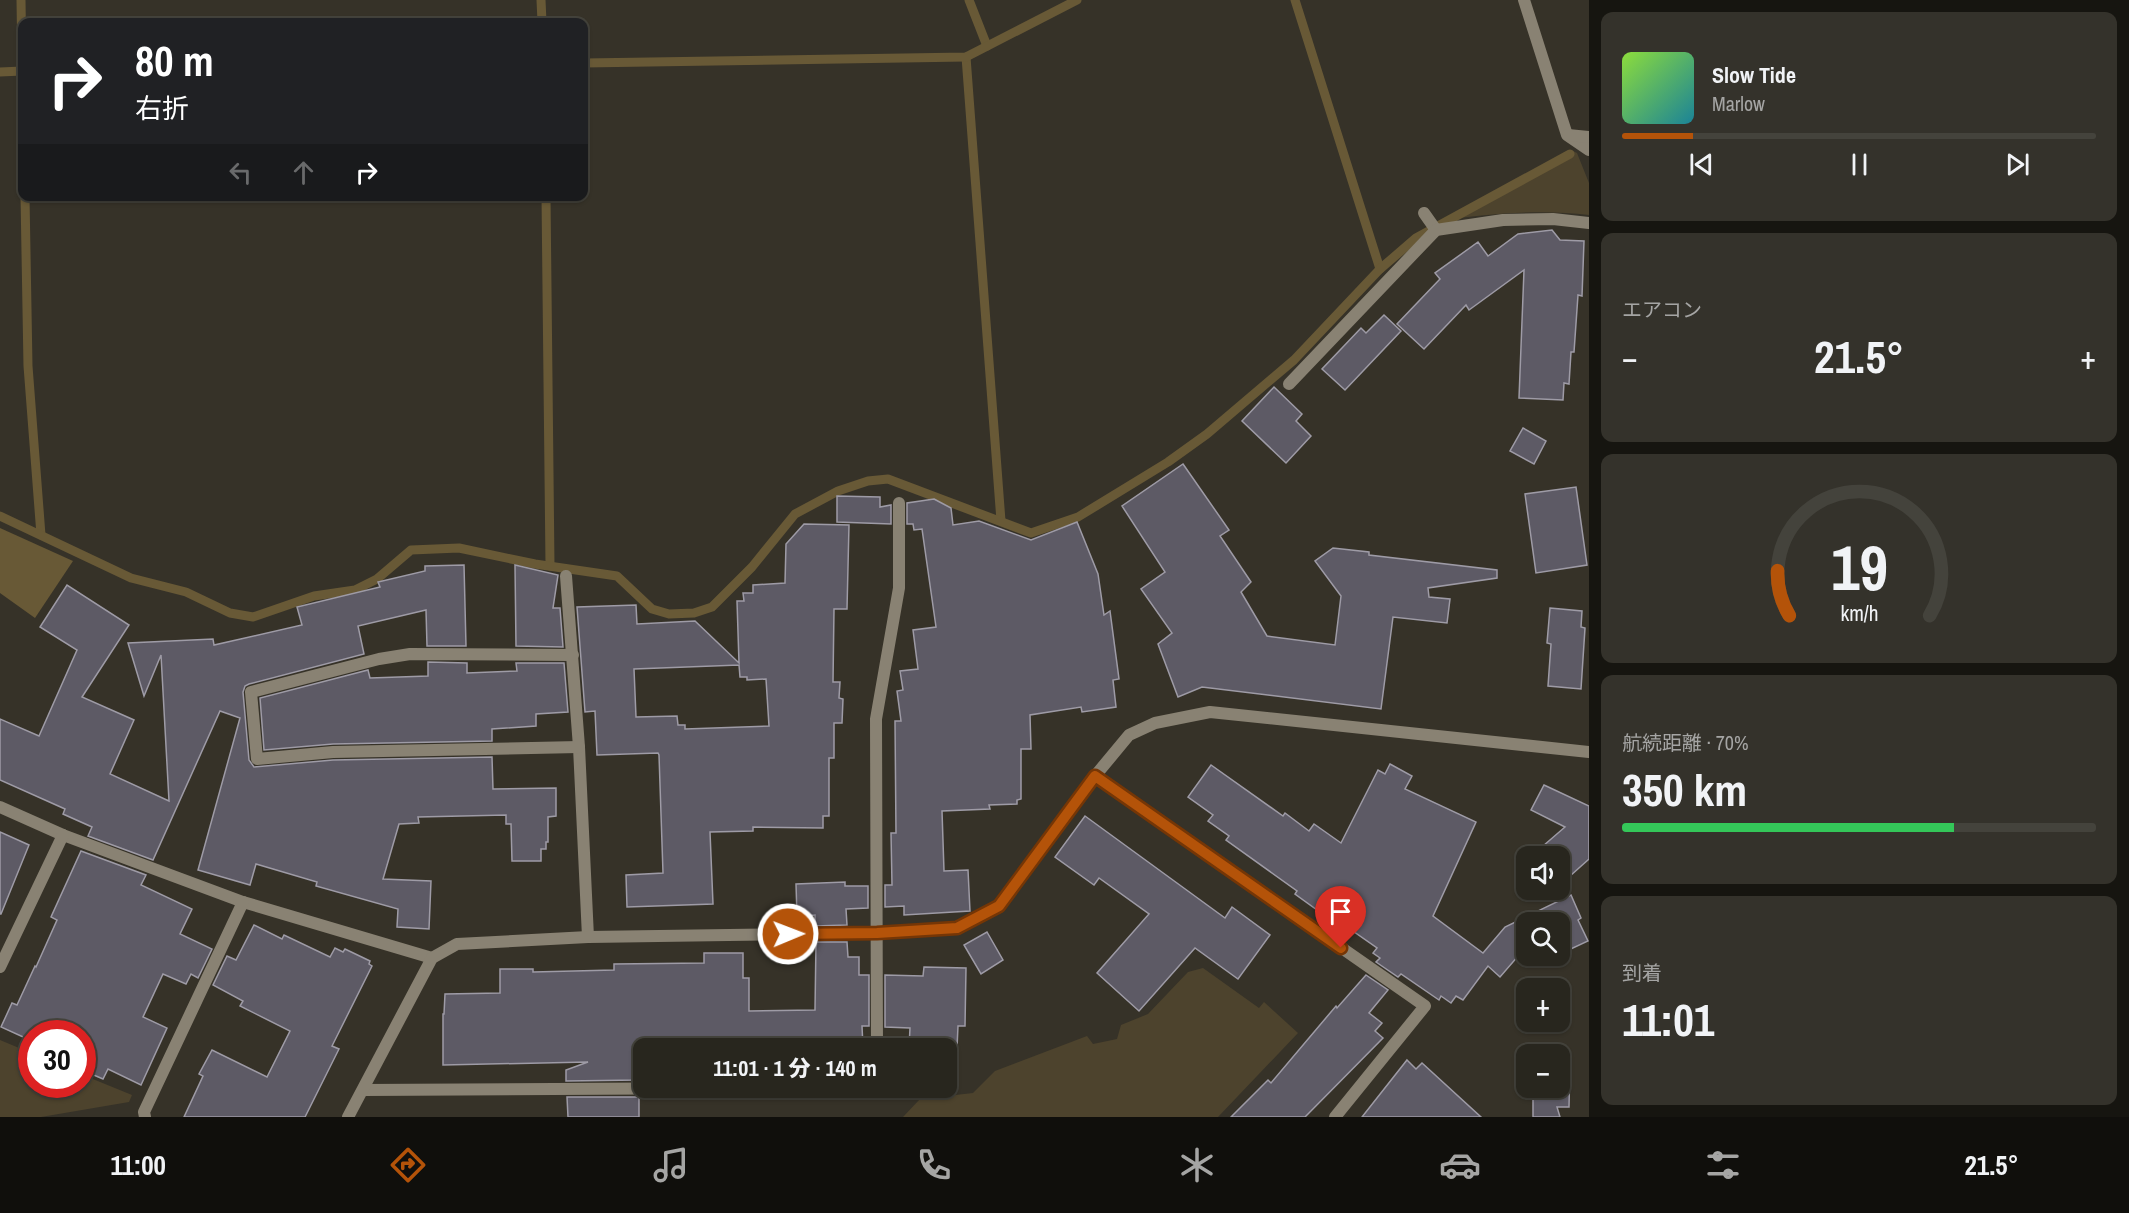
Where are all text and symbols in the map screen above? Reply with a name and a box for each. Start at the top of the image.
text: 80 m [135,33,214,89]
icon: right [36,42,114,120]
text: Slow Tide [1712,60,1796,90]
text: 右折 [135,90,189,126]
text: Marlow [1712,90,1765,117]
icon: previous [1685,148,1718,181]
icon: pause [1843,148,1876,181]
icon: next [2001,148,2034,181]
icon: left [224,156,257,189]
icon: ahead [287,156,320,189]
icon: right [350,156,383,189]
text: エアコン [1622,296,1702,323]
text: 21.5° [1814,326,1904,387]
text: − [1622,335,1638,379]
text: + [2080,335,2096,379]
text: 19 [1831,525,1887,609]
text: km/h [1840,599,1878,628]
text: 航続距離 · 70% [1622,729,1749,756]
text: 350 km [1622,759,1747,820]
map controls [1516,846,1570,1098]
button: sound [1516,846,1570,900]
pin [1315,886,1366,948]
icon: arrive [1324,895,1357,928]
position arrow [756,902,820,966]
button: search [1516,912,1570,966]
text: 到着 [1622,959,1662,986]
button: + [1516,978,1570,1032]
text: 11:01 [1622,989,1714,1050]
speed limit sign: 30 [18,1020,96,1098]
button: − [1516,1044,1570,1098]
text: 11:01 · 1 分 · 140 m [713,1053,877,1083]
icon: directions [387,1144,429,1186]
icon: music [650,1144,692,1186]
icon: phone [913,1144,955,1186]
icon: climate [1176,1144,1218,1186]
icon: car [1439,1144,1481,1186]
icon: filters [1702,1144,1744,1186]
text: 11:00 [110,1147,166,1183]
text: 21.5° [1965,1147,2018,1183]

